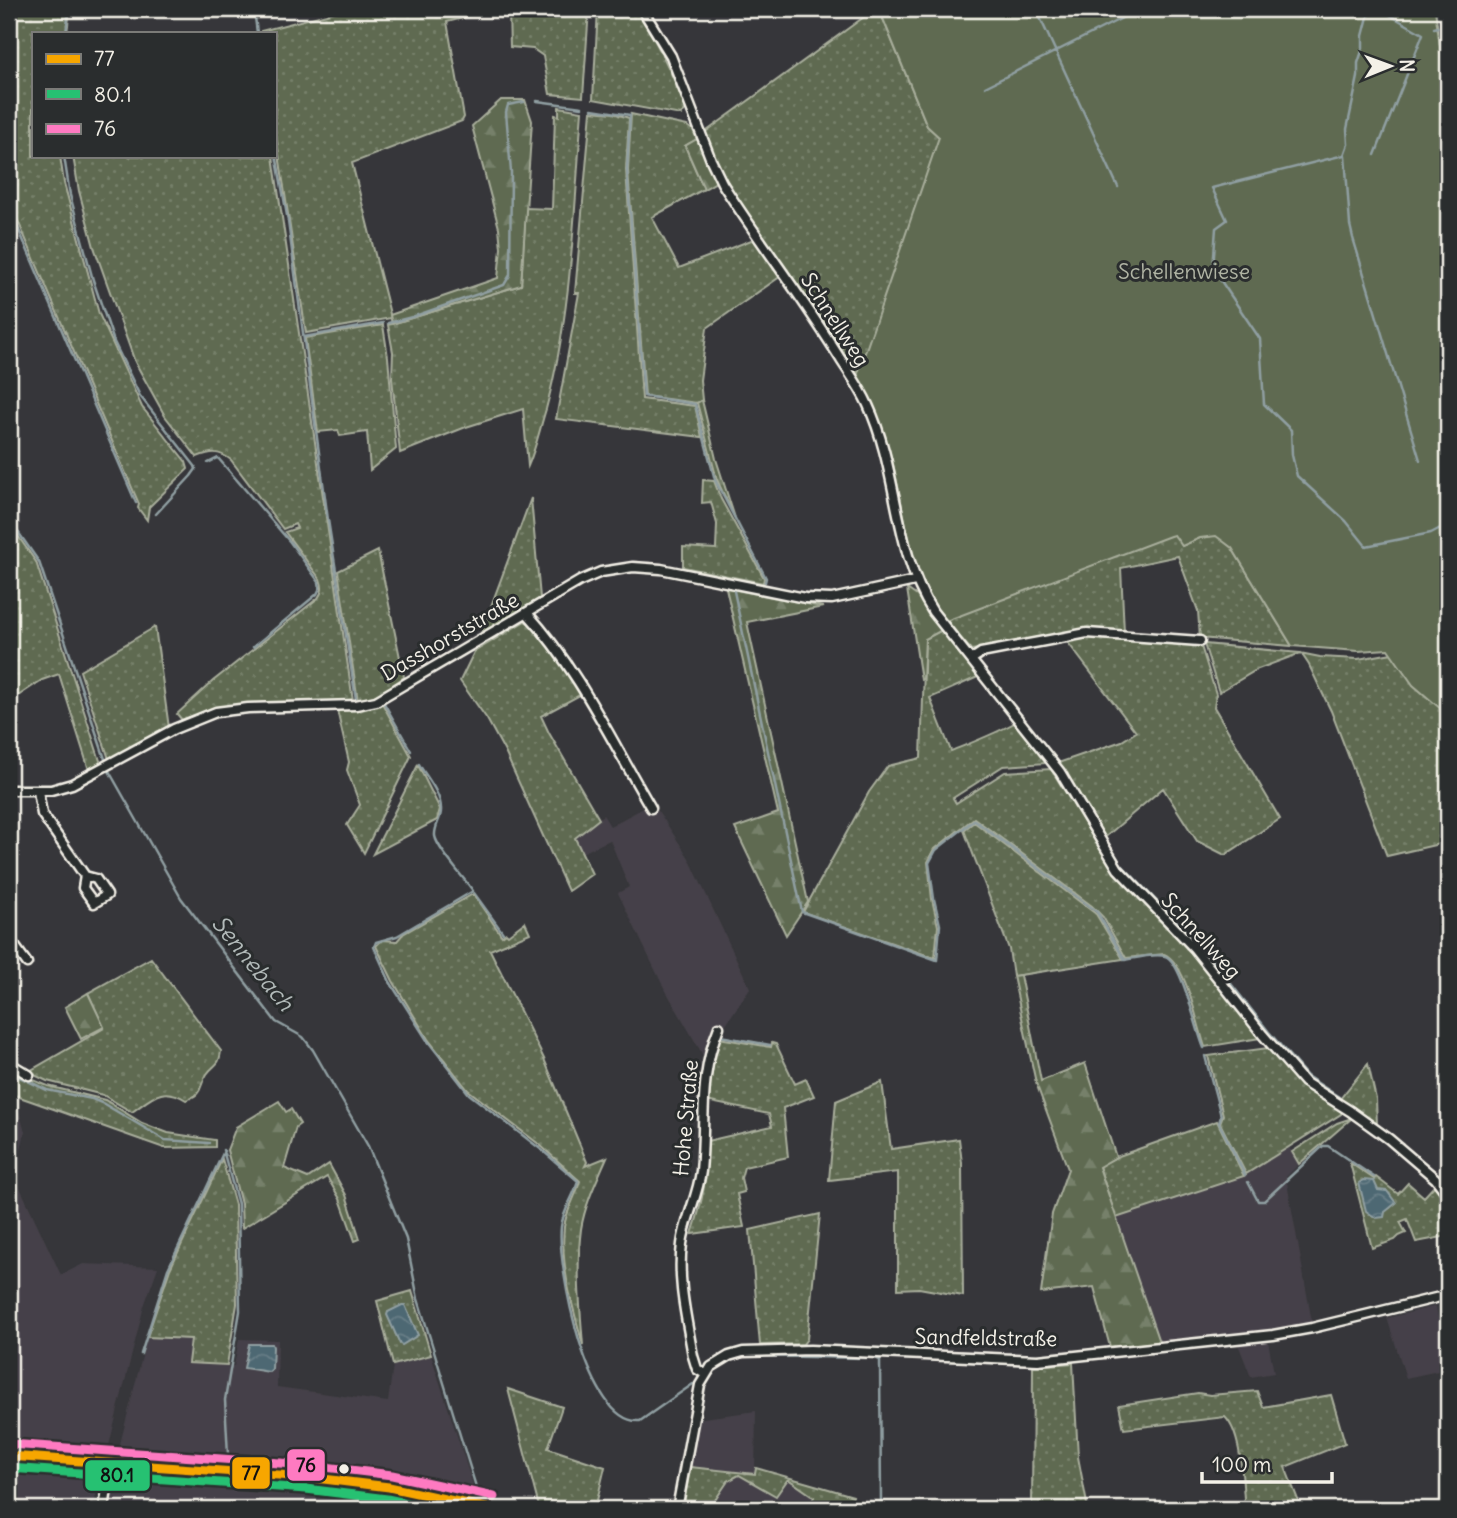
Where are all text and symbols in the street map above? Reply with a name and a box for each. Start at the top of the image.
legend [32,32,276,158]
north arrow [1356,32,1426,102]
text: 77 [94,45,115,72]
text: N [1395,59,1419,72]
text: 80.1 [94,81,132,108]
text: 76 [94,115,116,142]
park label: Schellenwiese [1118,258,1250,285]
street label: Schnellweg [795,268,876,372]
street label: Dasshorststraße [376,586,524,687]
street label: Schnellweg [1156,887,1247,984]
water label: Sennebach [206,909,301,1017]
street label: Hohe Straße [667,1059,704,1177]
street label: Sandfeldstraße [914,1323,1058,1352]
scale bar [1202,1441,1331,1485]
line badge: 76 [286,1448,326,1482]
text: 100 m [1212,1451,1271,1478]
text: 76 [296,1453,316,1477]
line badge: 77 [231,1456,271,1490]
line badge: 80.1 [84,1459,151,1492]
text: 77 [242,1461,261,1485]
unlabelled marker [337,1462,351,1476]
text: 80.1 [100,1463,134,1487]

